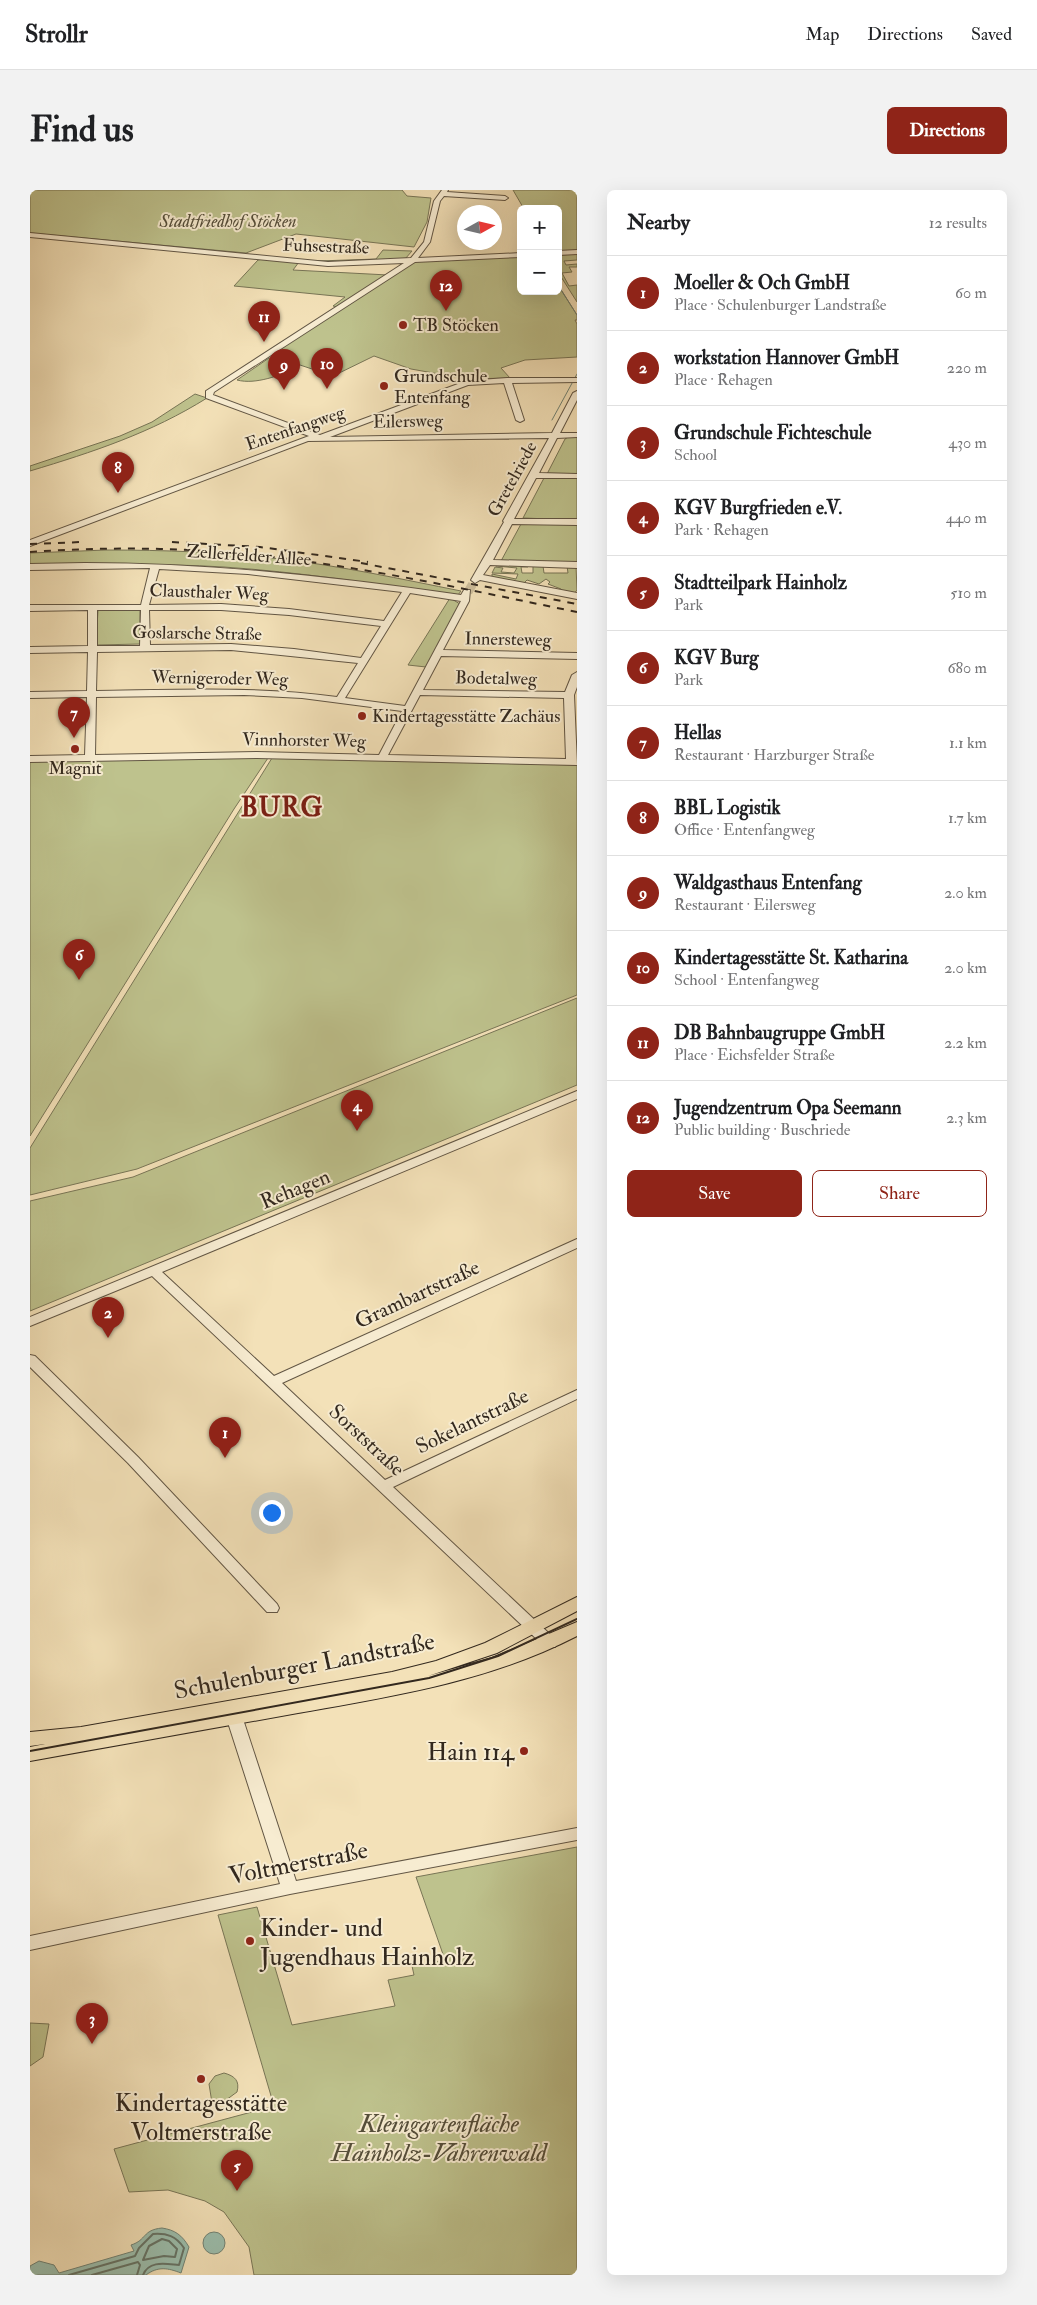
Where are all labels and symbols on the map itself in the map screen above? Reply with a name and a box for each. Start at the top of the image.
north arrow [457,205,502,250]
park label: Stadtfriedhof Stöcken [158,210,297,233]
street label: Fuhsestraße [282,233,370,260]
pin: 12 [430,270,462,311]
pin: 11 [248,301,280,342]
place label: TB Stöcken [413,314,499,337]
marker: TB Stöcken [397,319,409,331]
pin: 10 [311,348,343,389]
pin: 9 [268,349,300,390]
place label: Grundschule Entenfang [394,365,488,409]
marker: Grundschule Entenfang [378,380,390,392]
street label: Entenfangweg [242,400,349,456]
street label: Eilersweg [373,409,444,434]
street label: Gretelriede [482,437,543,521]
pin: 8 [102,452,134,493]
street label: Zellerfelder Allee [186,540,312,571]
street label: Clausthaler Weg [149,579,270,606]
street label: Goslarsche Straße [132,621,263,646]
street label: Innersteweg [464,627,553,652]
street label: Wernigeroder Weg [150,666,290,691]
street label: Bodetalweg [455,666,538,691]
pin: 7 [58,697,90,738]
place label: Kindertagesstätte Zachäus [372,705,560,728]
marker: Kindertagesstätte Zachäus [356,710,368,722]
street label: Vinnhorster Weg [242,728,367,753]
marker: Magnit [69,743,81,755]
place label: Magnit [48,757,102,780]
district label: BURG [241,792,323,824]
pin: 6 [63,939,95,980]
pin: 4 [341,1090,373,1131]
street label: Rehagen [256,1163,334,1216]
street label: Grambartstraße [351,1254,484,1335]
pin: 2 [92,1297,124,1338]
street label: Sokelantstraße [411,1382,533,1460]
street label: Sorststraße [323,1398,410,1483]
pin: 1 [209,1417,241,1458]
your location [259,1500,285,1526]
street label: Schulenburger Landstraße [171,1626,437,1707]
place label: Hain 114 [427,1737,516,1768]
marker: Hain 114 [518,1745,530,1757]
street label: Voltmerstraße [226,1835,371,1892]
place label: Kinder- und Jugendhaus Hainholz [259,1913,474,1973]
marker: Kinder- und Jugendhaus Hainholz [244,1935,256,1947]
pin: 3 [76,2003,108,2044]
marker: Kindertagesstätte Voltmerstraße [195,2073,207,2085]
place label: Kindertagesstätte Voltmerstraße [115,2088,287,2148]
park label: Kleingartenfläche Hainholz-Vahrenwald [330,2109,548,2169]
pin: 5 [221,2150,253,2191]

